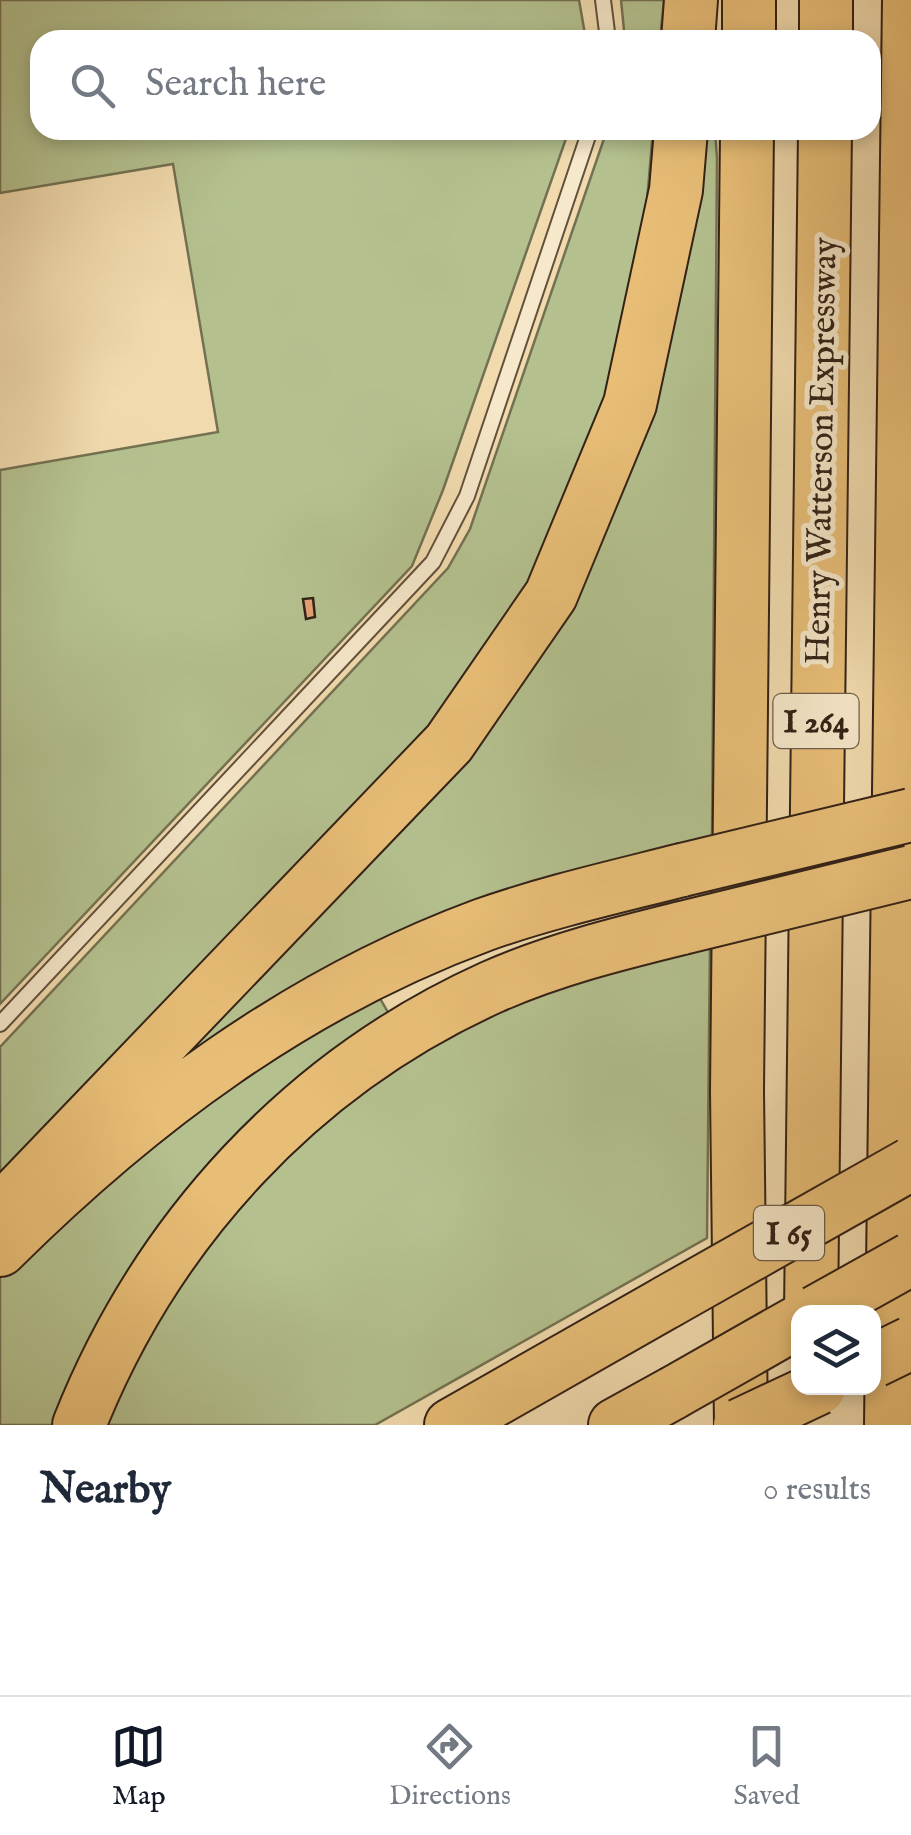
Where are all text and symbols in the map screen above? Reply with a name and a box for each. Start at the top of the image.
search box [30,30,881,140]
icon: search [65,58,120,113]
text: Search here [145,61,326,109]
street label: Henry Watterson Expressway [796,236,849,665]
road number: I 264 [774,694,858,748]
road number: I 65 [754,1206,824,1260]
map controls [791,1305,881,1395]
button: layers [791,1305,881,1395]
text: Nearby [40,1464,171,1517]
text: 0 results [763,1470,871,1511]
tab: Map [111,1719,166,1814]
tab: Directions [389,1719,511,1814]
tab: Saved [733,1719,800,1814]

